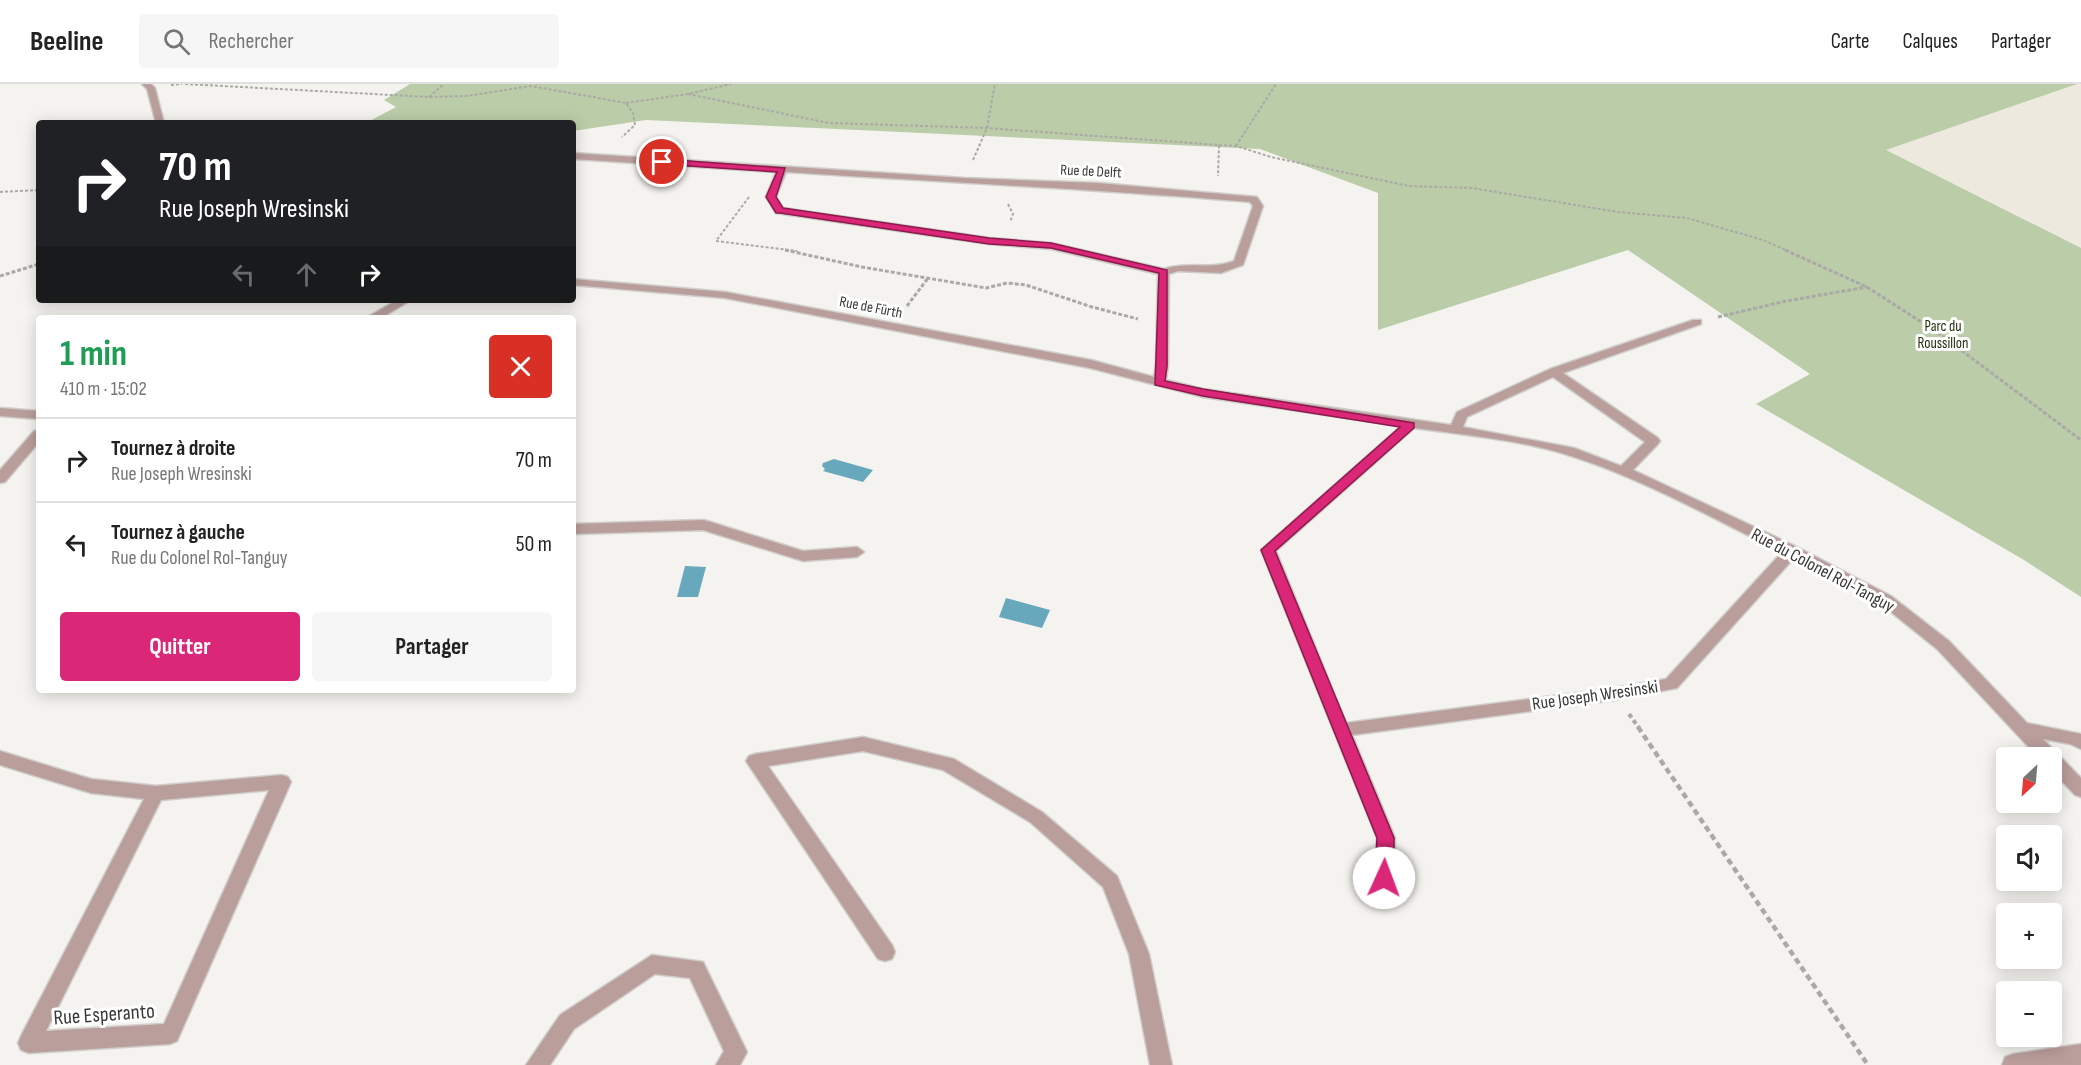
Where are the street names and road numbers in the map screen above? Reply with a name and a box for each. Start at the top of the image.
street label: Rue de Delft [1060,160,1123,183]
street label: Rue de Fürth [838,292,904,323]
street label: Rue du Colonel Rol-Tanguy [1748,524,1898,617]
street label: Rue Joseph Wresinski [1531,676,1659,715]
street label: Rue Esperanto [53,998,156,1031]

